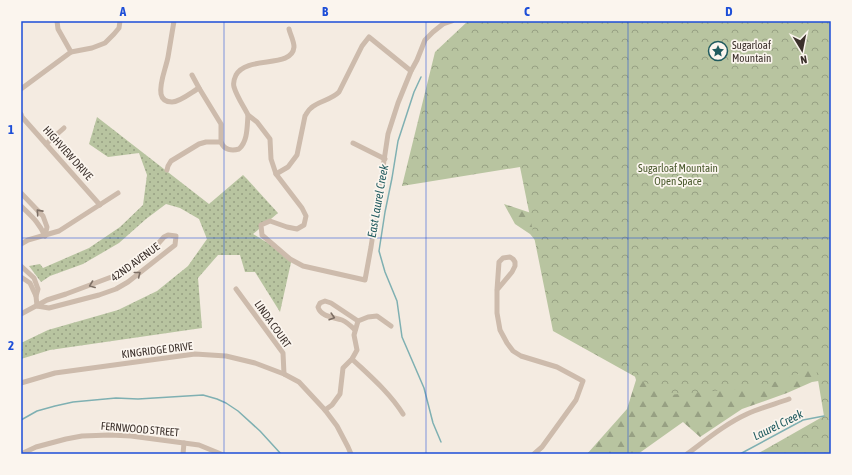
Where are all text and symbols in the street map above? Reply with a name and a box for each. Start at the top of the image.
text: A [119,4,127,19]
text: B [322,4,329,19]
text: C [524,4,530,19]
text: D [725,4,733,19]
north arrow [782,30,822,70]
place label: Sugarloaf Mountain [732,39,771,64]
place icon: Sugarloaf Mountain [707,40,729,62]
text: N [799,53,808,66]
text: 1 [8,122,14,137]
street label: HIGHVIEW DRIVE [41,124,96,183]
park label: Sugarloaf Mountain Open Space [638,162,718,187]
water label: East Laurel Creek [365,163,391,239]
one-way arrow [37,210,44,217]
street label: 42ND AVENUE [108,240,162,284]
one-way arrow [134,272,141,279]
one-way arrow [88,280,95,288]
street label: LINDA COURT [252,298,294,350]
one-way arrow [328,312,335,321]
text: 2 [8,338,14,353]
street label: KINGRIDGE DRIVE [121,340,194,360]
water label: Laurel Creek [751,407,806,443]
street label: FERNWOOD STREET [100,420,180,438]

